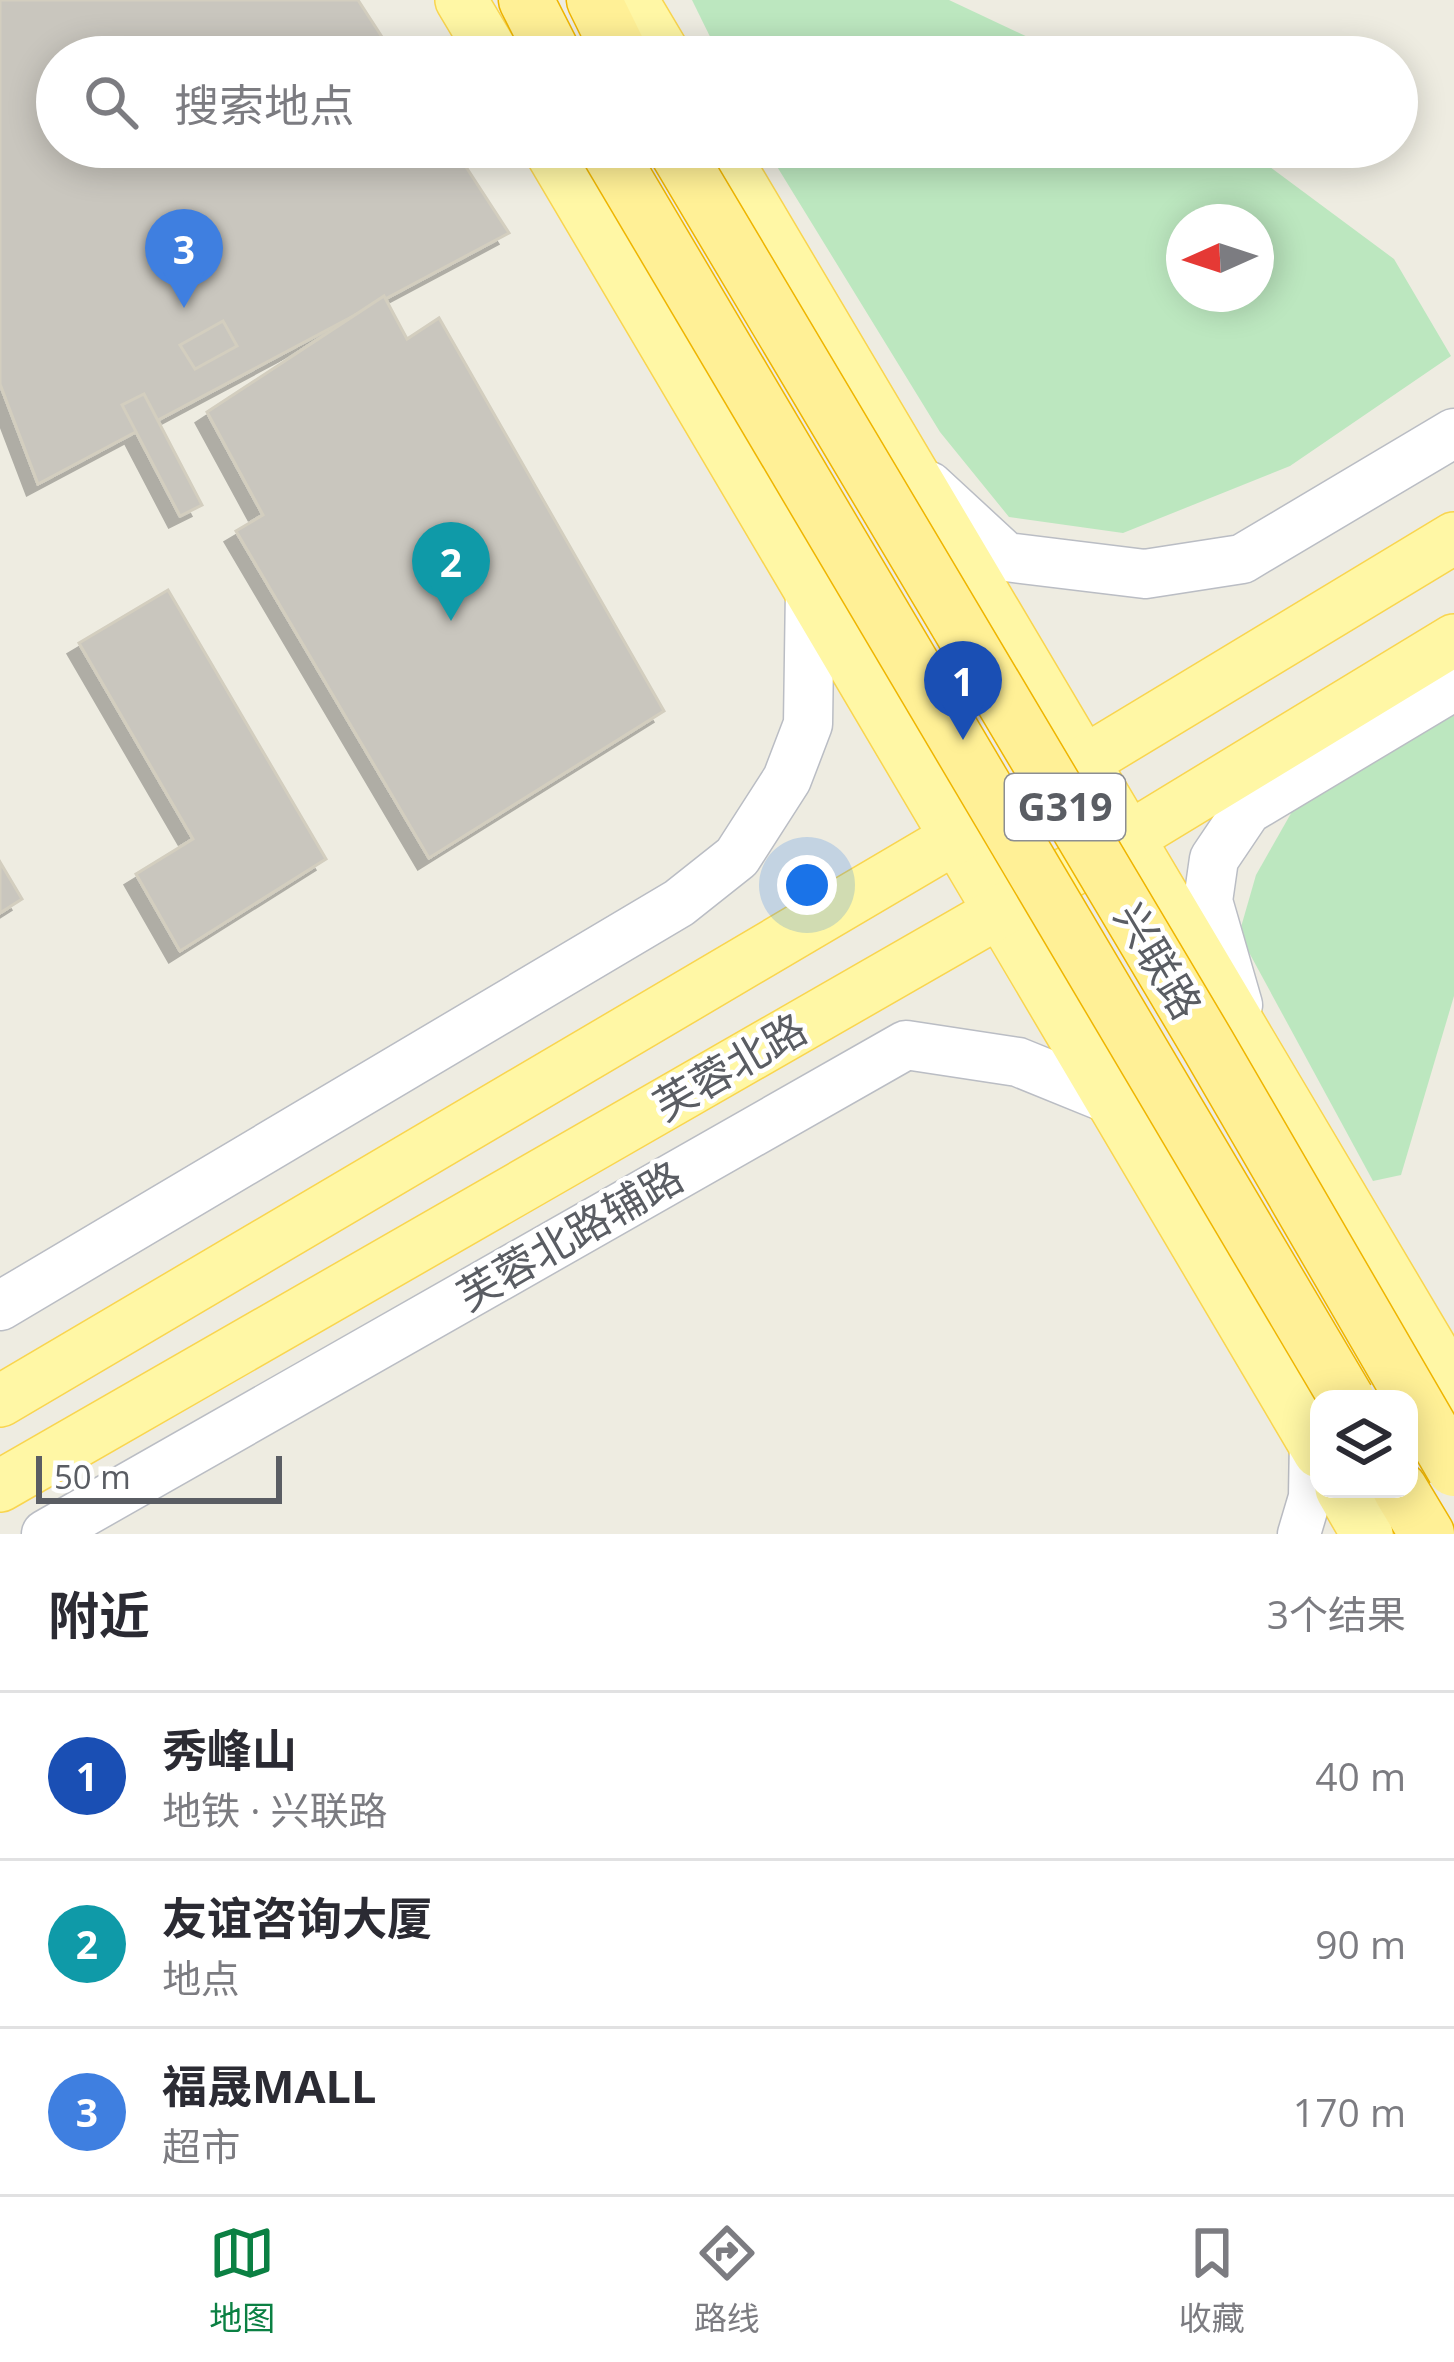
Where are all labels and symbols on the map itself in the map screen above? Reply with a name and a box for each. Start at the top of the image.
north arrow [1166,204,1274,312]
pin: 3 [145,209,223,308]
pin: 2 [412,522,490,621]
pin: 1 [924,641,1002,740]
road number: G319 [1005,774,1125,840]
your location [777,855,837,915]
street label: 兴联路 [1102,892,1216,1029]
street label: 芙蓉北路 [642,999,816,1132]
street label: 芙蓉北路辅路 [446,1147,693,1322]
scale bar [36,1450,282,1503]

